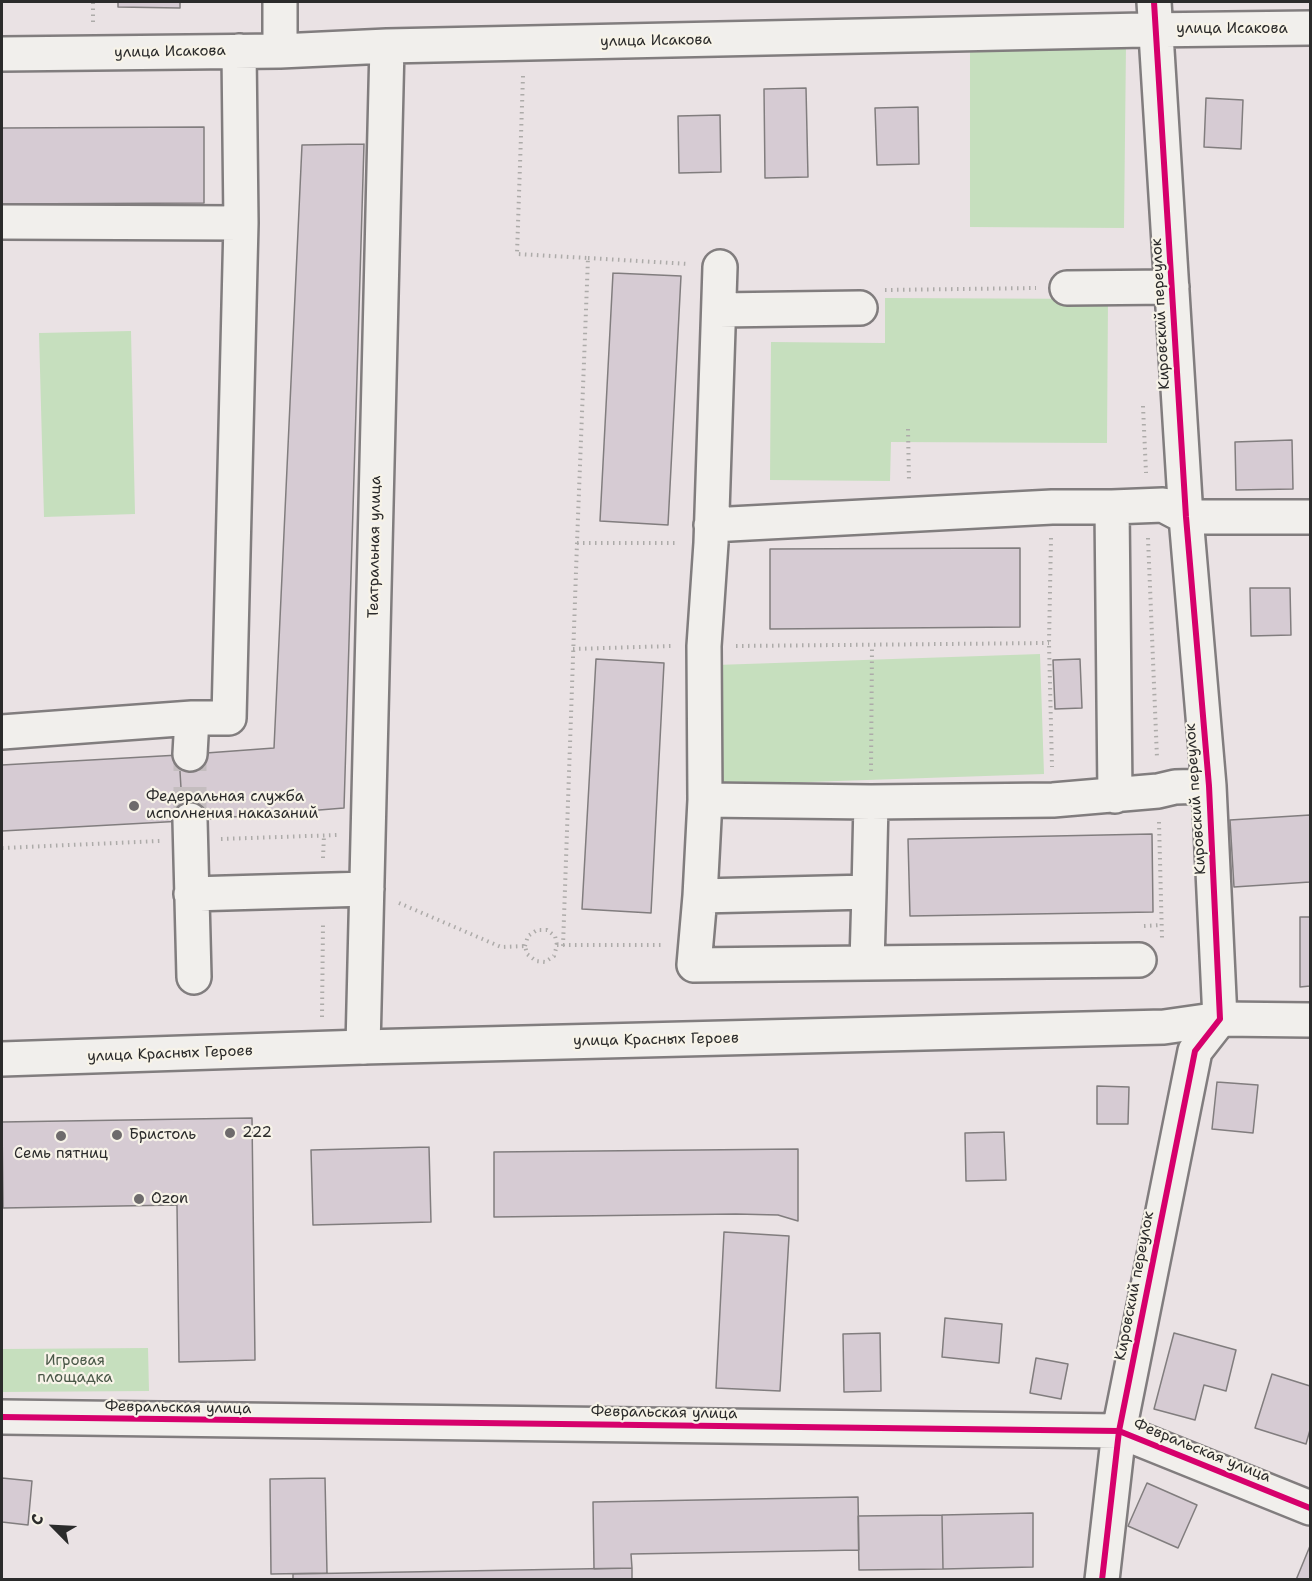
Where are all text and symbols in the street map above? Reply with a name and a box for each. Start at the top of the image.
street label: улица Исакова [1176,20,1288,38]
street label: улица Исакова [600,31,712,51]
street label: улица Исакова [114,42,226,62]
street label: Кировский переулок [1148,238,1174,390]
street label: Театральная улица [365,476,385,618]
street label: Кировский переулок [1182,723,1210,875]
place label: Федеральная служба исполнения наказаний [146,788,318,823]
marker: Федеральная служба исполнения наказаний [127,799,141,813]
street label: улица Красных Героев [573,1030,739,1050]
street label: улица Красных Героев [87,1042,253,1066]
place label: 222 [242,1124,272,1142]
place label: Бристоль [129,1126,196,1144]
marker: 222 [223,1126,237,1140]
marker: Бристоль [110,1128,124,1142]
marker: Семь пятниц [54,1129,68,1143]
place label: Семь пятниц [14,1145,108,1163]
place label: Ozon [151,1190,188,1208]
marker: Ozon [132,1192,146,1206]
street label: Кировский переулок [1112,1210,1158,1362]
park label: Игровая площадка [37,1352,113,1387]
street label: Февральская улица [105,1398,251,1418]
street label: Февральская улица [591,1403,737,1423]
street label: Февральская улица [1131,1415,1273,1487]
north arrow [24,1497,84,1557]
text: С [26,1511,49,1528]

